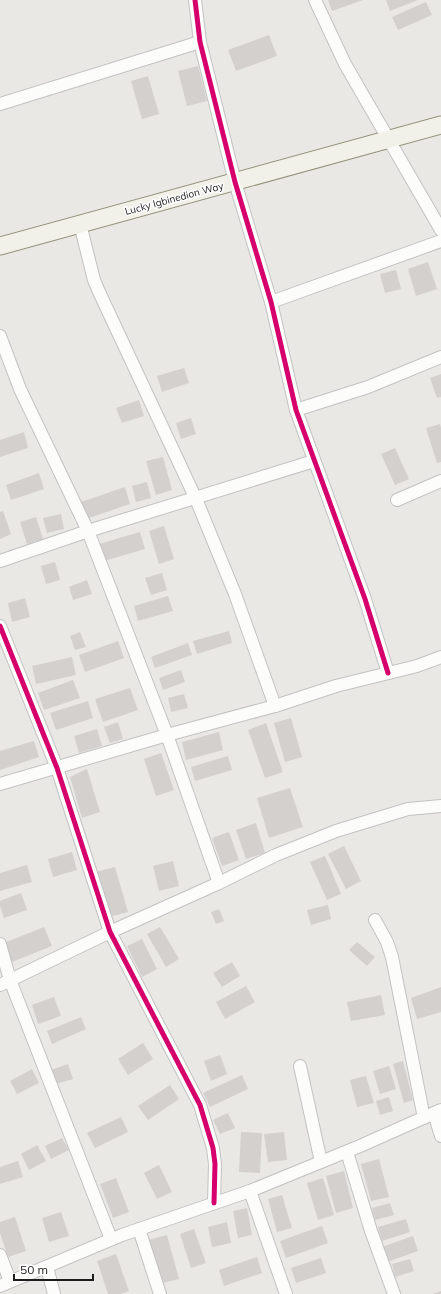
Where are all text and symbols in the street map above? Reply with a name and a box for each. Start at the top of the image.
street label: Lucky Igbinedion Way [123,179,226,218]
scale bar [14,1256,93,1282]
text: 50 m [20,1262,48,1277]

